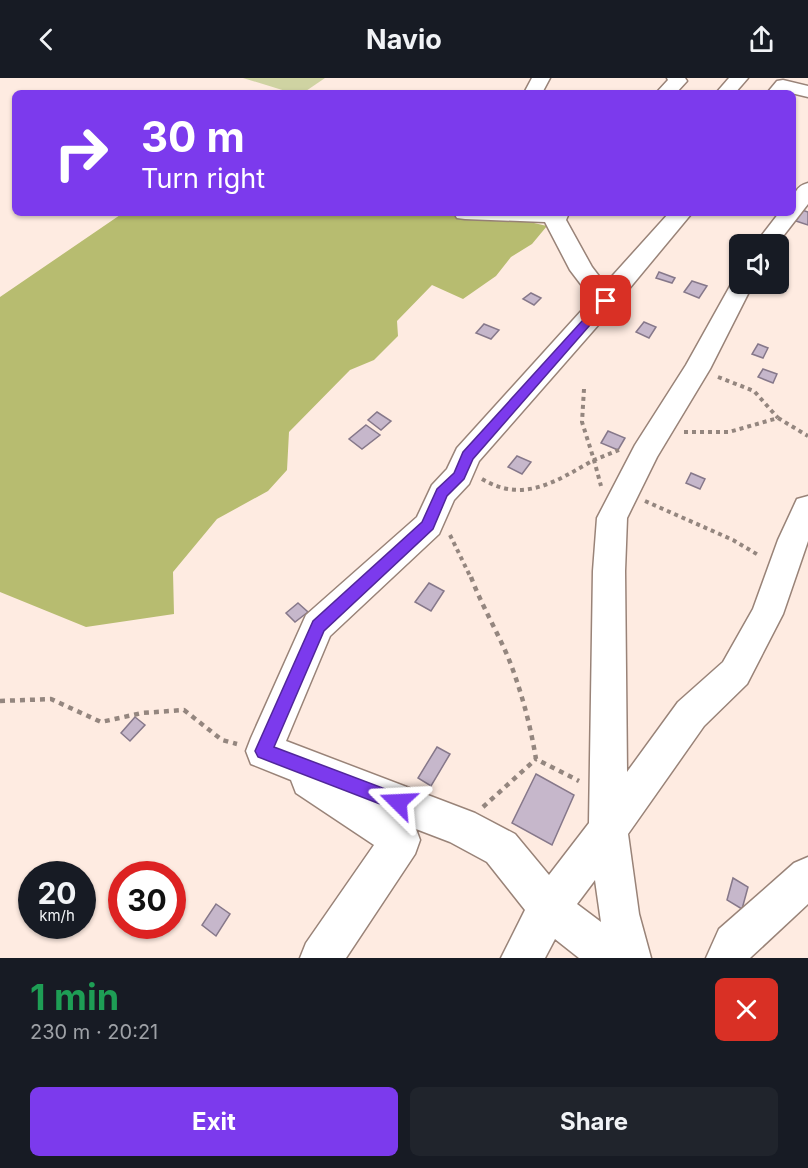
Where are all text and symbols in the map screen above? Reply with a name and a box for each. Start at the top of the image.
icon: back [30,23,63,56]
text: Navio [366,23,442,56]
icon: share [745,23,778,56]
text: 30 m [141,111,245,162]
icon: right [42,114,120,192]
text: Turn right [141,162,265,195]
map controls [729,234,789,294]
button: sound [729,234,789,294]
pin [580,275,631,326]
icon: arrive [589,284,622,317]
position arrow [366,770,430,834]
speed limit sign: 30 [108,861,186,939]
text: 20 [37,875,77,911]
text: km/h [39,906,75,925]
text: 1 min [30,975,119,1019]
button: close [715,978,778,1041]
text: 230 m · 20:21 [30,1020,158,1044]
button: Exit [30,1087,398,1156]
button: Share [410,1087,778,1156]

